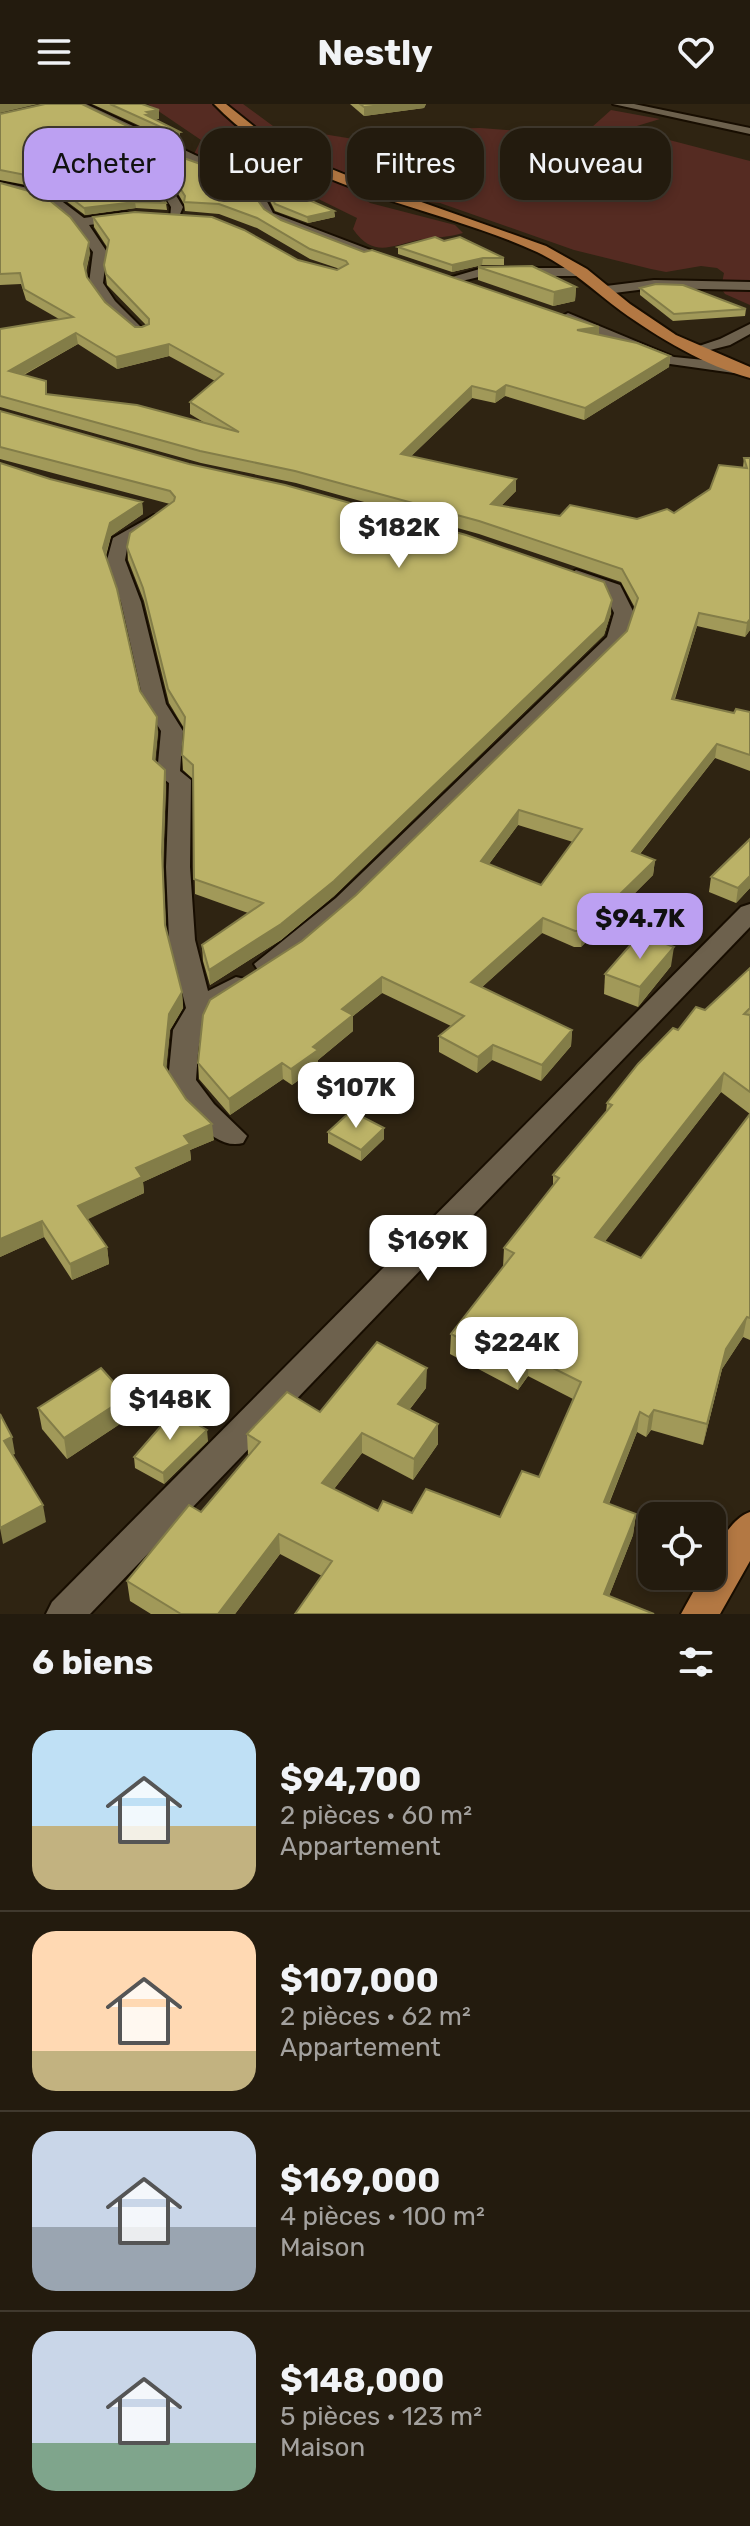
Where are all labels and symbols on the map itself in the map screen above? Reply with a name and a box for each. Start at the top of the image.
pin: $182K [343,502,455,570]
pin: $94.7K [575,893,705,961]
pin: $107K [300,1062,412,1130]
pin: $169K [372,1215,484,1283]
pin: $224K [461,1317,573,1385]
pin: $148K [114,1374,226,1442]

